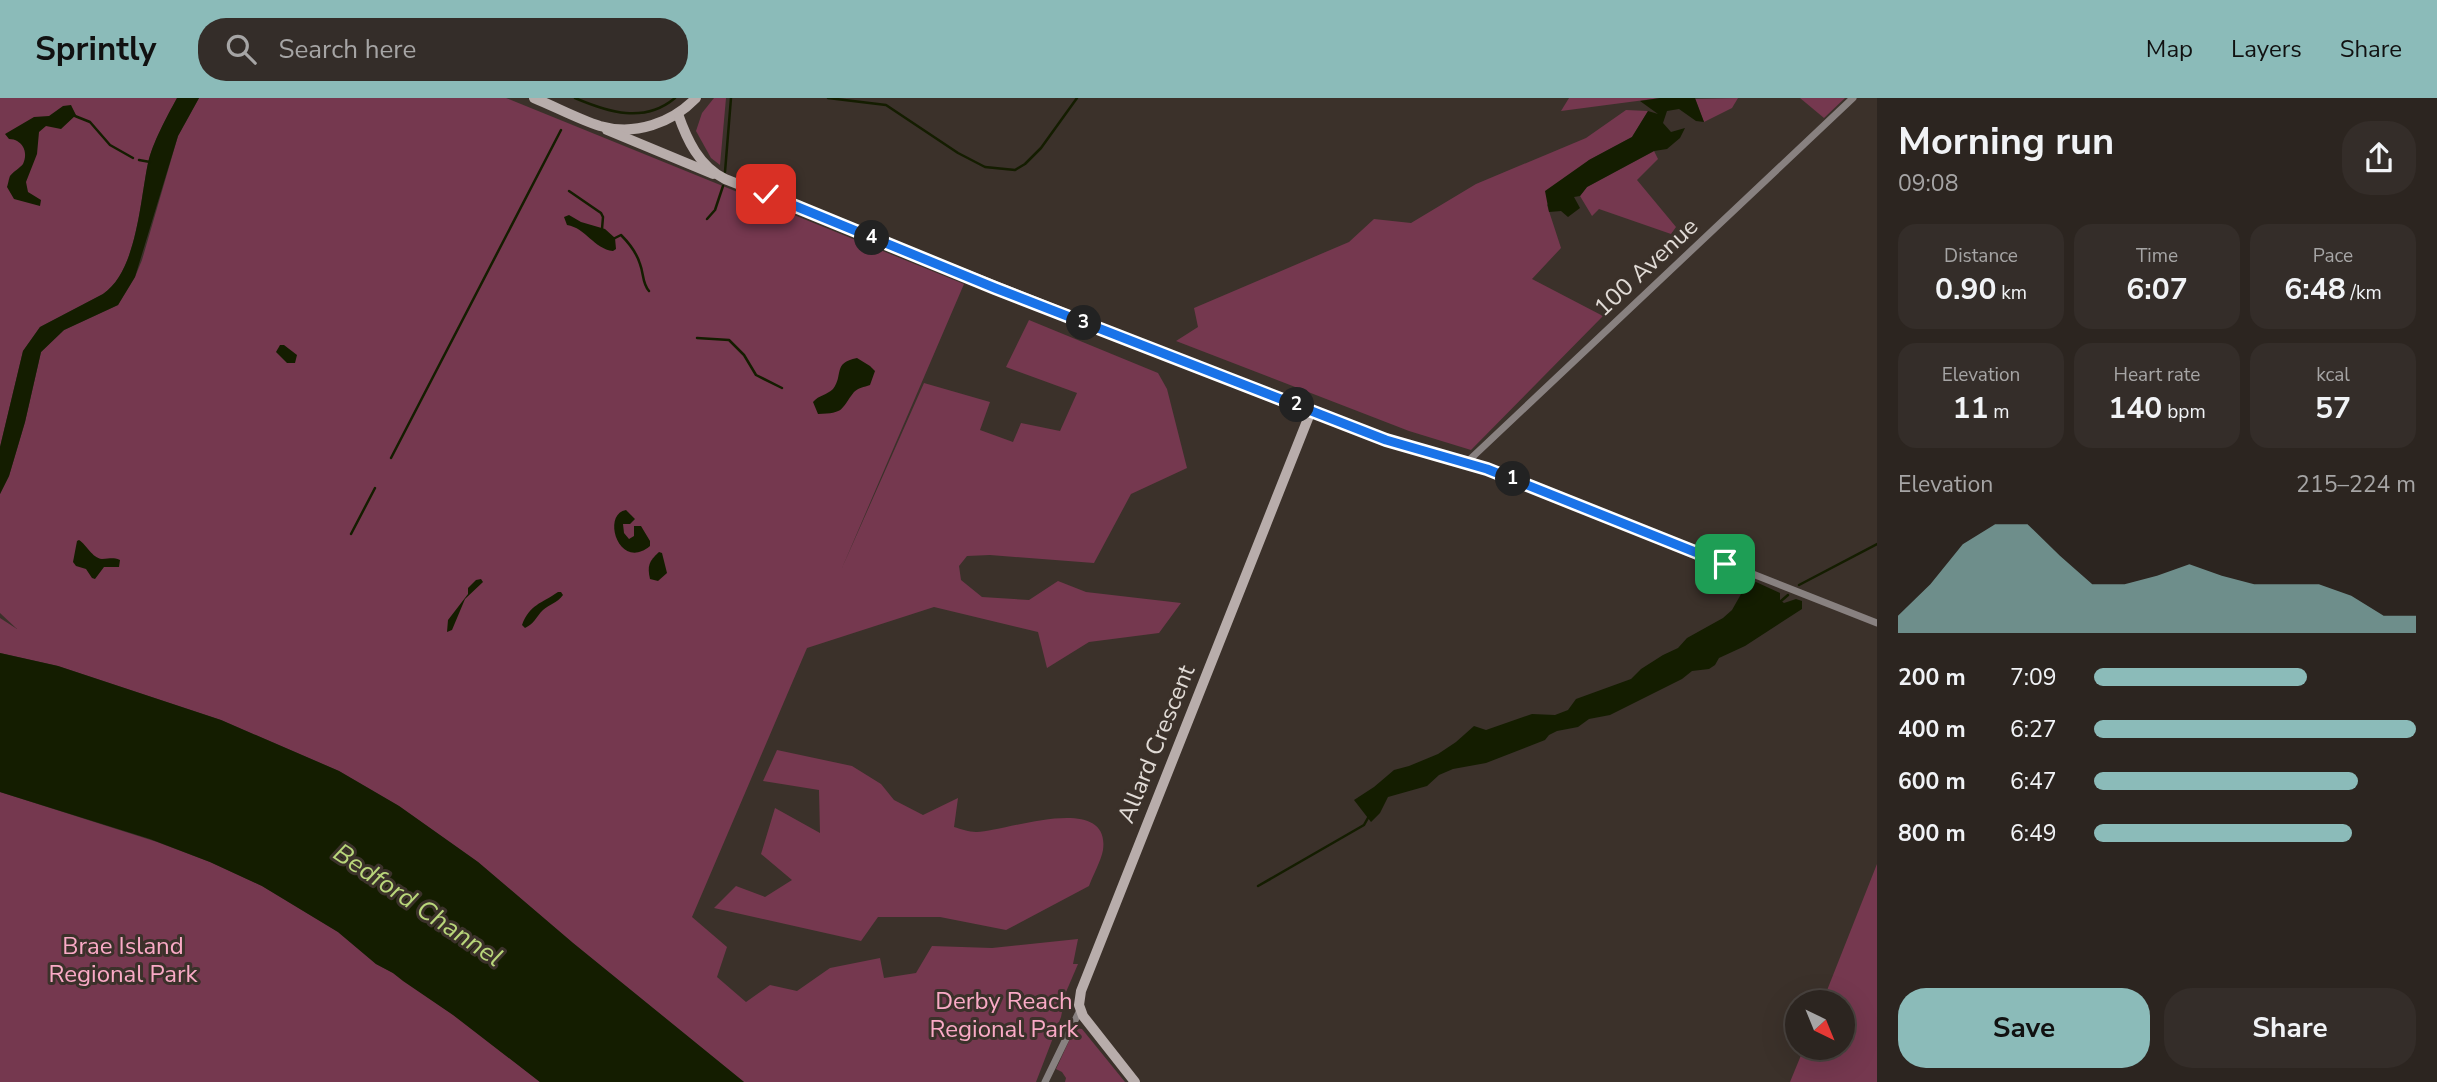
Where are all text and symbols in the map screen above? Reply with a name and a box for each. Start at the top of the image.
search box [198,18,688,81]
text: Sprintly [35,27,156,72]
icon: search [222,30,260,68]
text: Search here [278,32,416,67]
text: Map [2146,33,2193,65]
text: Layers [2231,33,2302,65]
text: Share [2340,33,2402,65]
text: Morning run [1898,116,2114,167]
button: share [2342,121,2416,195]
pin [736,164,796,224]
text: 09:08 [1898,168,1958,199]
icon: check [747,175,785,213]
street label: 100 Avenue [1587,211,1705,323]
pin: 4 [854,220,890,256]
text: 4 [866,224,877,250]
text: Distance [1944,243,2018,269]
text: Time [2136,243,2178,269]
text: Pace [2313,243,2353,269]
text: 0.90 [1935,269,1996,310]
text: 6:07 [2126,269,2188,310]
text: 6:48 [2284,269,2346,310]
text: km [1996,280,2027,306]
text: /km [2346,280,2382,306]
pin: 3 [1066,306,1102,341]
text: 3 [1078,309,1089,335]
text: Elevation [1942,362,2020,388]
text: Heart rate [2114,362,2200,388]
text: kcal [2316,362,2350,388]
pin: 2 [1280,388,1314,422]
text: 11 [1952,388,1988,429]
text: 140 [2108,388,2162,429]
text: 57 [2315,388,2351,429]
text: 2 [1291,391,1302,417]
text: m [1988,399,2010,425]
text: bpm [2162,399,2206,425]
pin: 1 [1496,462,1530,496]
text: 1 [1507,465,1518,491]
text: Elevation [1898,469,1993,500]
text: 215–224 m [2296,469,2416,500]
pin [1695,534,1755,594]
icon: arrive [1706,545,1744,583]
street label: Allard Crescent [1110,660,1202,828]
text: 200 m [1898,662,1966,693]
text: 7:09 [2010,662,2057,693]
text: 400 m [1898,714,1966,745]
text: 6:27 [2010,714,2057,745]
text: 600 m [1898,766,1966,797]
text: 6:47 [2010,766,2057,797]
text: 800 m [1898,818,1966,849]
text: 6:49 [2010,818,2057,849]
water label: Bedford Channel [326,835,510,975]
park label: Brae Island Regional Park [48,930,199,990]
park label: Derby Reach Regional Park [929,985,1080,1045]
button: Save [1898,988,2150,1068]
button: Share [2164,988,2416,1068]
north arrow [1785,990,1855,1060]
map controls [1785,990,1855,1060]

